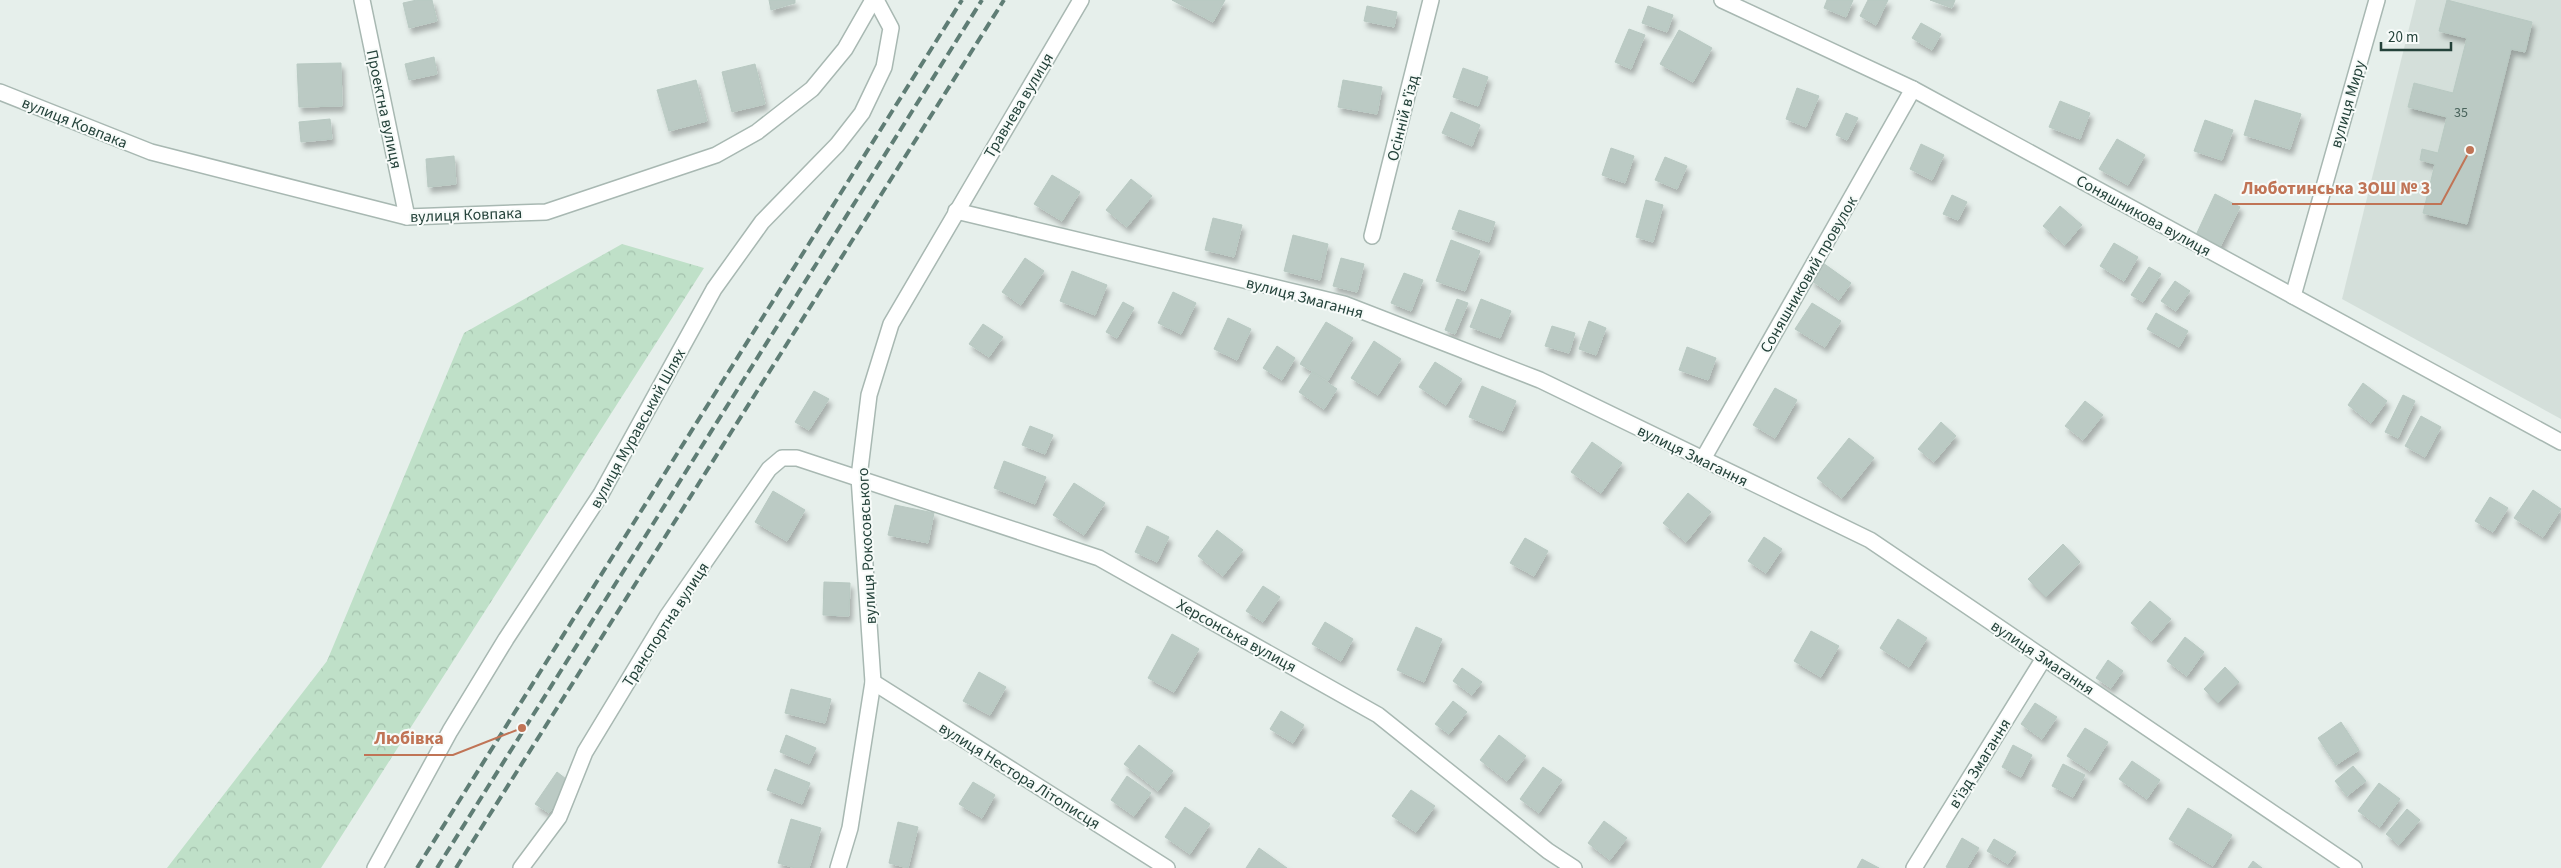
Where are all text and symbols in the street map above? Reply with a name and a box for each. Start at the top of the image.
scale bar [2381,20,2451,52]
text: 20 m [2388,27,2418,48]
street label: Проектна вулиця [361,48,407,171]
street label: Травнева вулиця [979,49,1059,162]
street label: вулиця Миру [2325,57,2371,151]
street label: Осінній в'їзд [1382,72,1424,164]
street label: вулиця Ковпака [19,92,131,154]
house number: 35 [2454,103,2468,123]
street label: Соняшникова вулиця [2072,170,2215,262]
callout: Люботинська ЗОШ № 3 [2232,171,2441,204]
text: Люботинська ЗОШ № 3 [2241,176,2430,201]
street label: Соняшниковий провулок [1755,192,1863,357]
street label: вулиця Ковпака [410,202,522,228]
street label: вулиця Змагання [1244,272,1366,324]
street label: вулиця Муравський Шлях [585,345,691,512]
street label: вулиця Змагання [1634,420,1752,492]
street label: вулиця Рокосовського [852,467,882,625]
street label: Транспортна вулиця [617,558,714,691]
street label: Херсонська вулиця [1173,594,1300,678]
street label: вулиця Змагання [1986,615,2099,701]
street label: в'їзд Змагання [1943,714,2016,813]
street label: вулиця Нестора Літописця [934,717,1104,835]
callout: Любівка [364,722,453,755]
text: Любівка [373,726,444,751]

